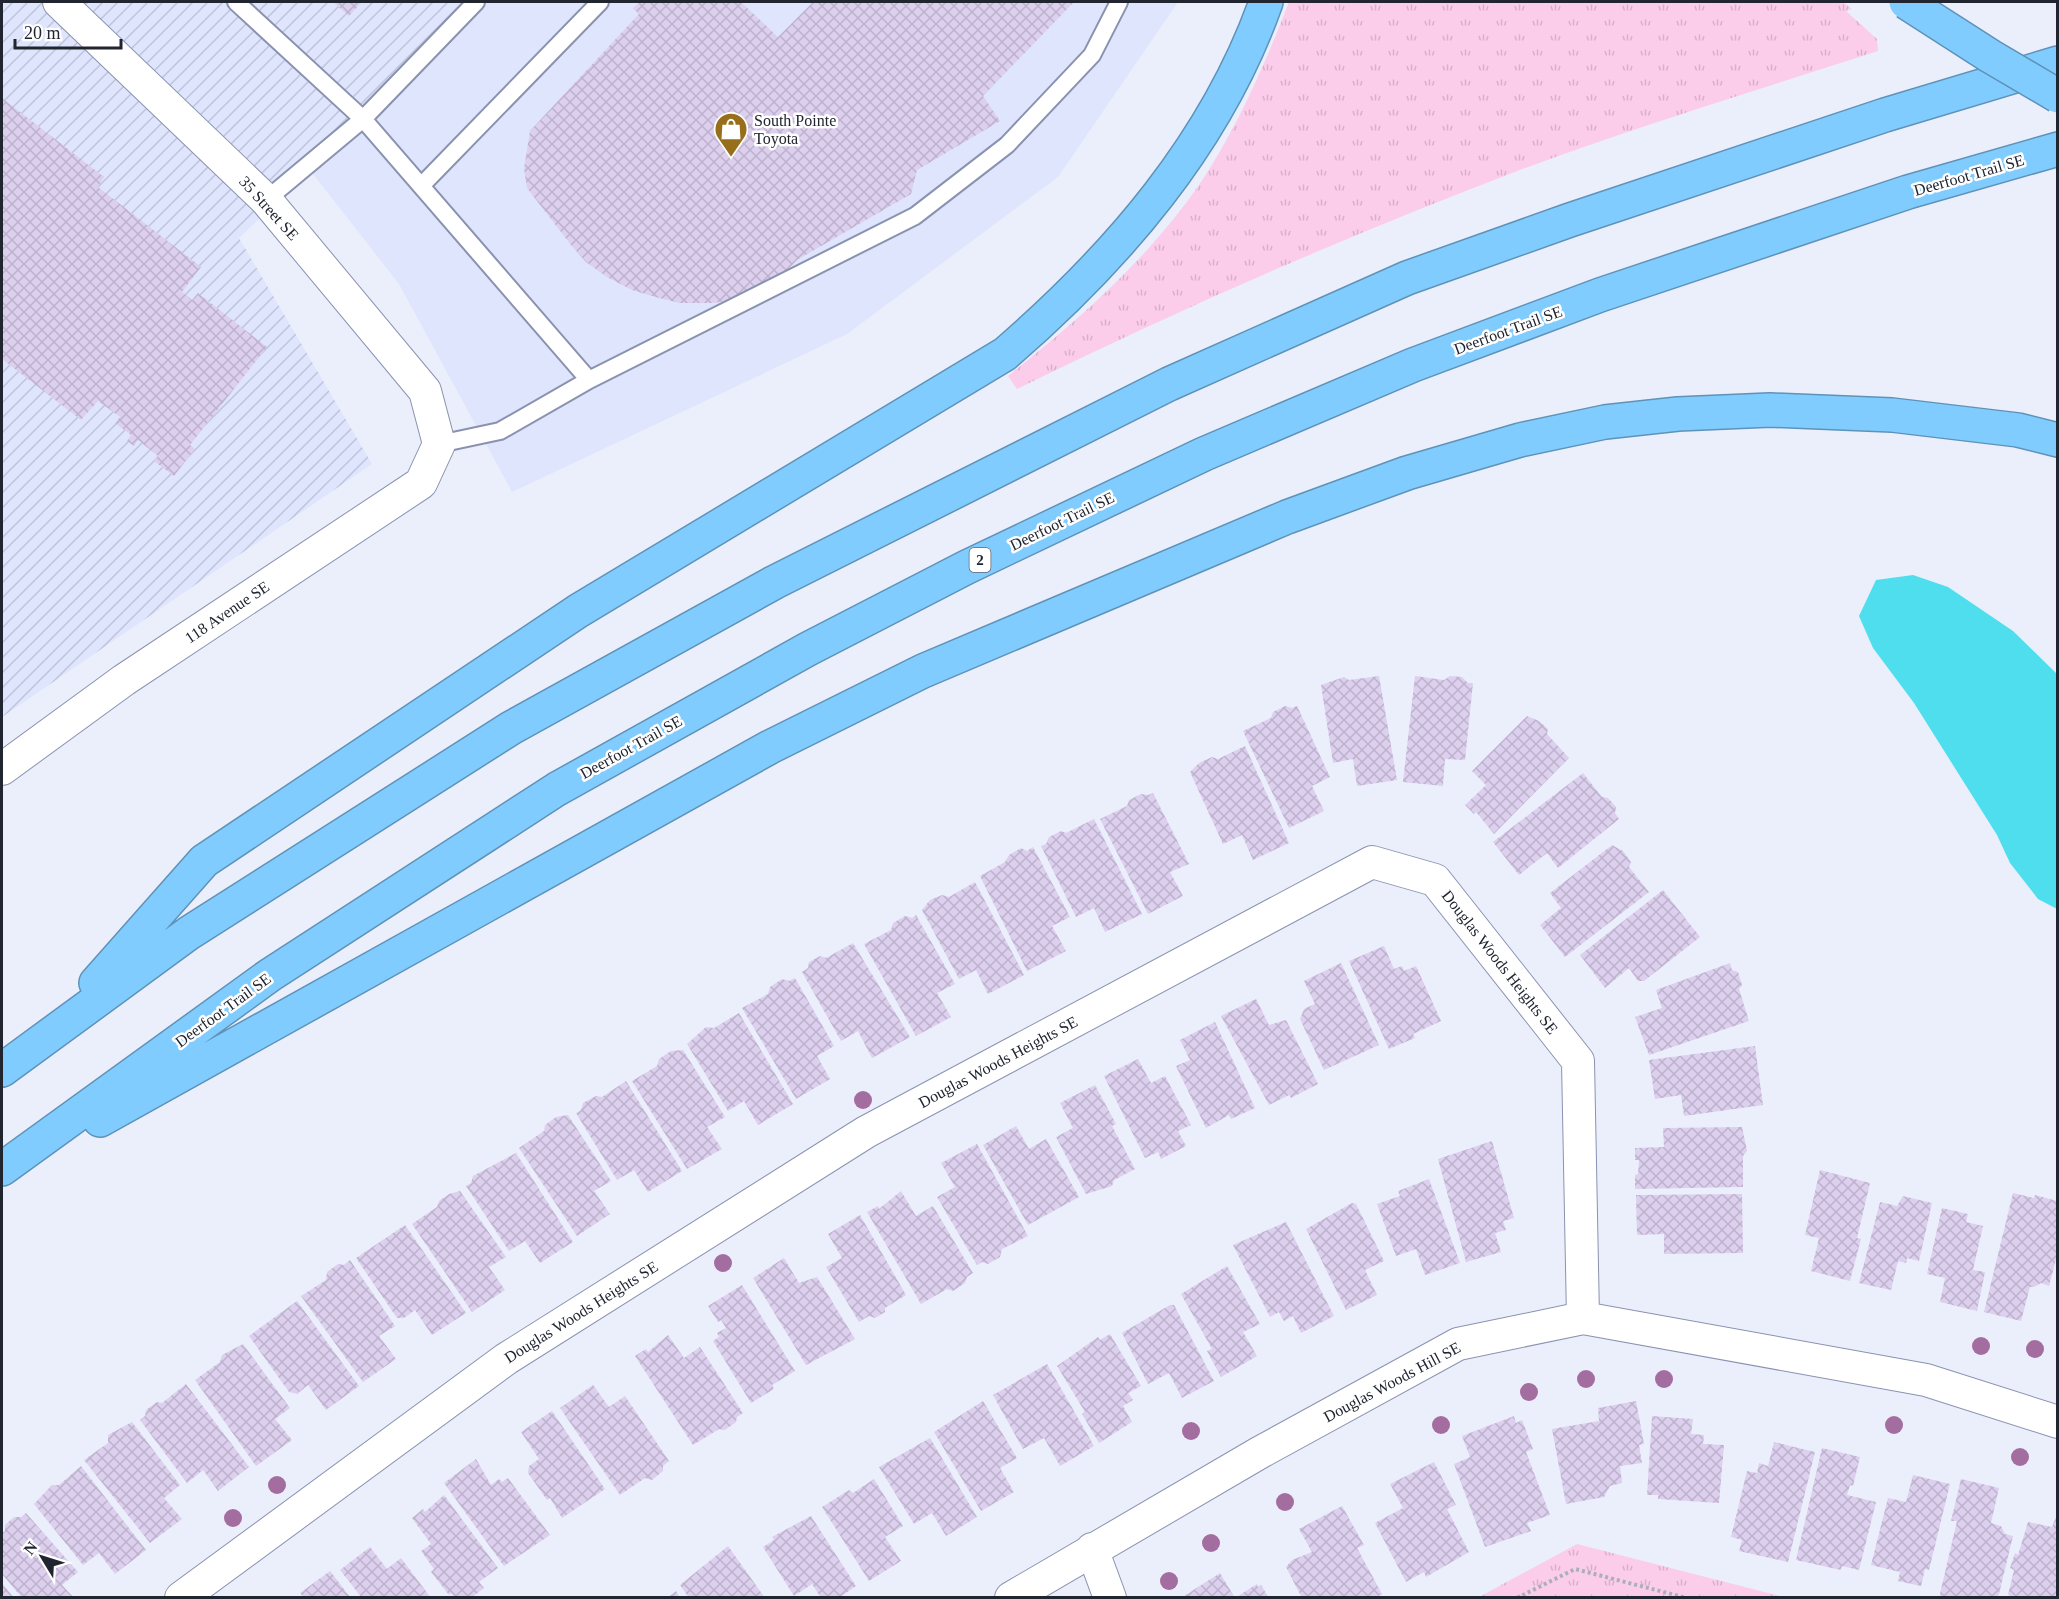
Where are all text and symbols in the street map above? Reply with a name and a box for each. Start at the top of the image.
scale bar [15,12,122,50]
text: 20 m [24,23,61,43]
shop icon: South Pointe Toyota [713,111,749,158]
place label: South Pointe Toyota [754,112,836,148]
street label: Deerfoot Trail SE [1912,151,2026,199]
street label: 35 Street SE [236,173,302,243]
street label: Deerfoot Trail SE [1452,303,1564,357]
street label: Deerfoot Trail SE [1007,488,1117,554]
road number: 2 [970,548,990,572]
street label: 118 Avenue SE [182,578,272,646]
street label: Deerfoot Trail SE [577,712,685,782]
street label: Douglas Woods Heights SE [1438,887,1561,1038]
street label: Deerfoot Trail SE [172,970,274,1050]
street label: Douglas Woods Heights SE [916,1013,1081,1112]
street label: Douglas Woods Heights SE [501,1258,661,1367]
street label: Douglas Woods Hill SE [1321,1339,1464,1426]
north arrow [12,1527,72,1587]
text: N [20,1538,41,1558]

